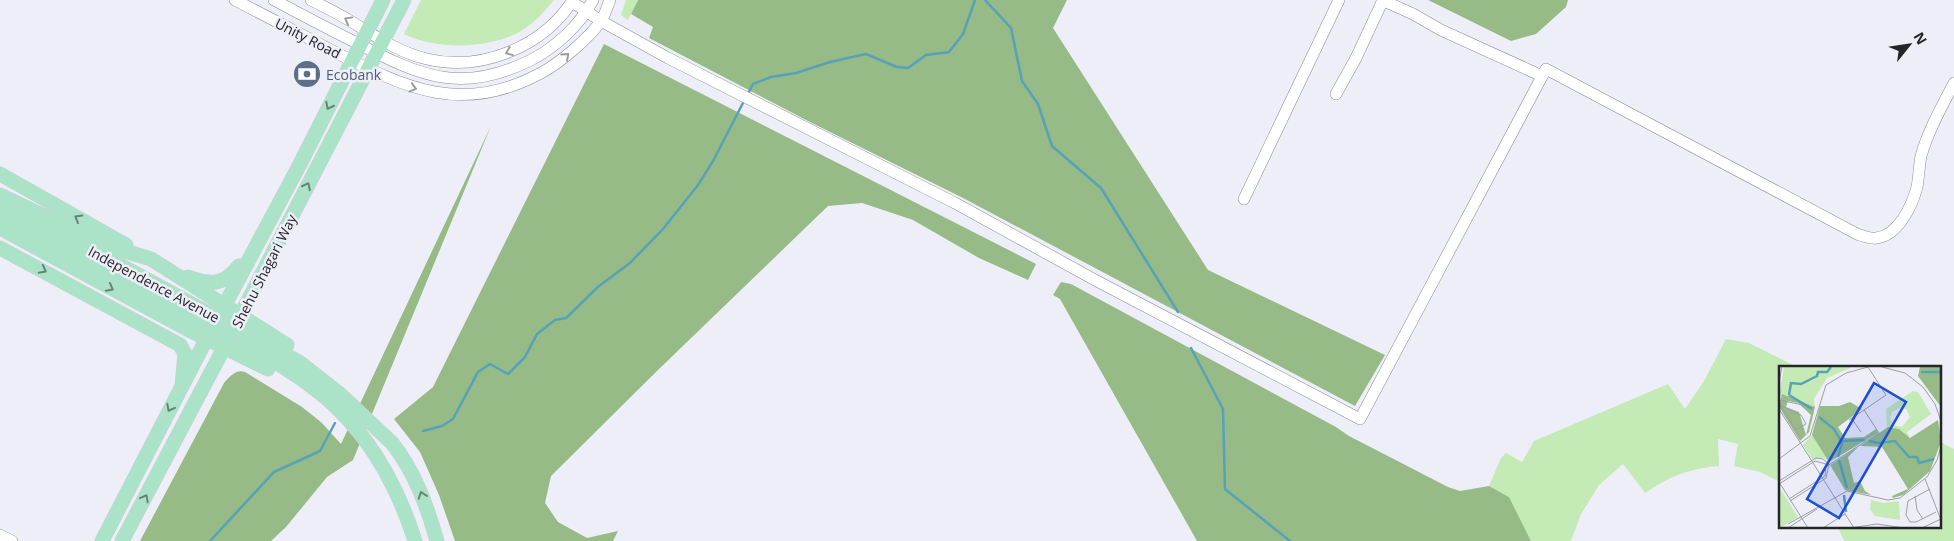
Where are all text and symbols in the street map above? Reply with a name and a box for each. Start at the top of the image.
street label: Unity Road [272,13,344,63]
one-way arrow [344,16,353,26]
north arrow [1884,20,1934,70]
text: N [1910,29,1932,48]
one-way arrow [505,45,514,56]
one-way arrow [560,53,569,62]
bank icon: Ecobank [292,59,322,89]
place label: Ecobank [326,65,382,84]
one-way arrow [409,82,417,92]
one-way arrow [325,100,335,109]
one-way arrow [301,182,311,191]
street label: Shehu Shagari Way [227,210,301,331]
one-way arrow [74,214,83,224]
street label: Independence Avenue [85,241,223,327]
one-way arrow [38,264,47,274]
one-way arrow [104,282,113,292]
inset map [1779,366,1942,528]
one-way arrow [166,403,176,412]
one-way arrow [418,491,428,500]
one-way arrow [139,494,149,503]

